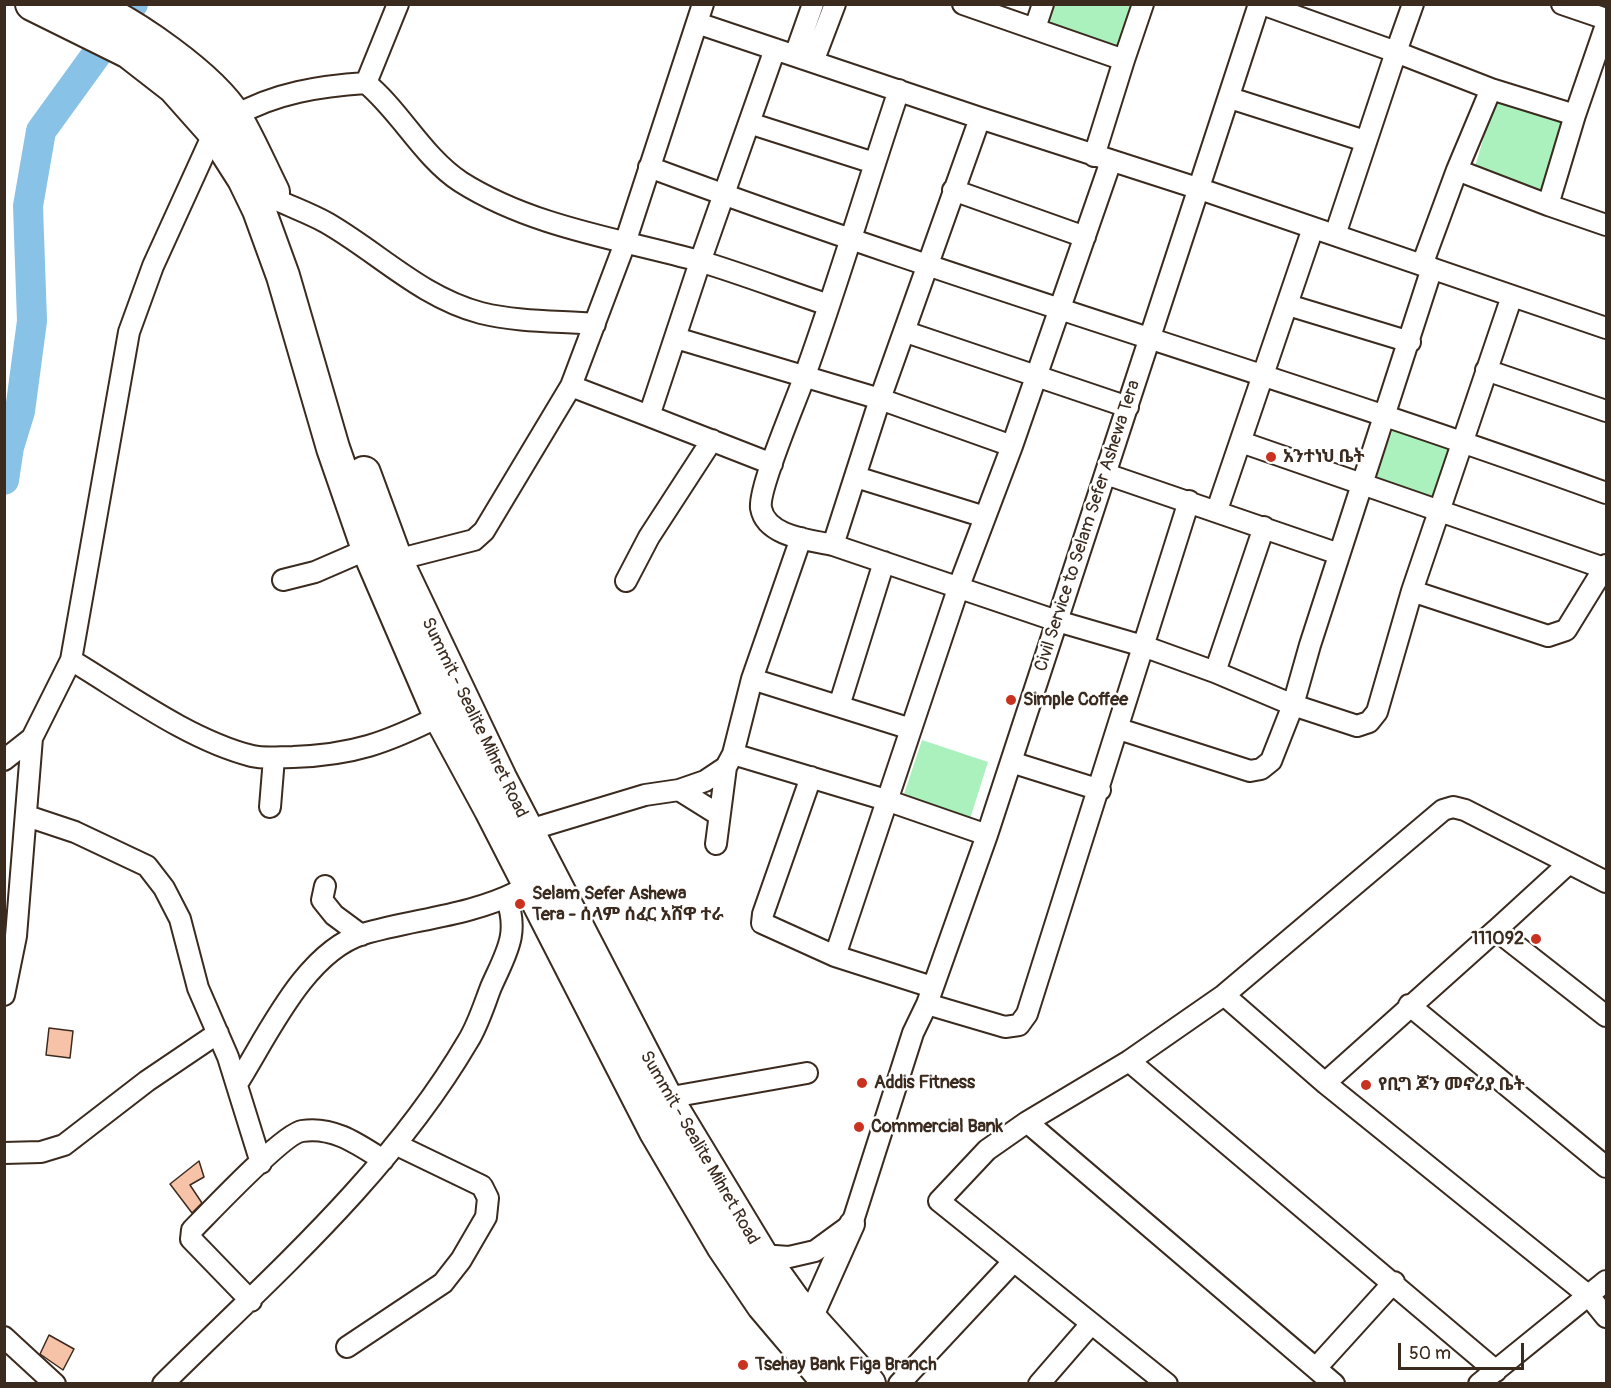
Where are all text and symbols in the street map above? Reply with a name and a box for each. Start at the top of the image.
street label: Civil Service to Selam Sefer Ashewa Tera [1031,378,1145,674]
place label: አንተነህ ቤት [1283,446,1365,468]
marker: አንተነህ ቤት [1264,450,1278,464]
street label: Summit - Sealite Mihret Road [416,614,532,822]
place label: Simple Coffee [1023,689,1128,711]
marker: Simple Coffee [1004,693,1018,707]
place label: Selam Sefer Ashewa Tera - ሰላም ሰፈር አሸዋ ተራ [532,883,724,926]
marker: Selam Sefer Ashewa Tera - ሰላም ሰፈር አሸዋ ተራ [513,897,527,911]
place label: 111092 [1471,928,1524,950]
marker: 111092 [1529,932,1543,946]
street label: Summit - Sealite Mihret Road [635,1047,763,1249]
place label: Addis Fitness [874,1072,975,1094]
place label: የቢግ ጆን መኖሪያ ቤት [1378,1074,1525,1096]
marker: Addis Fitness [855,1076,869,1090]
marker: የቢግ ጆን መኖሪያ ቤት [1359,1078,1373,1092]
place label: Commercial Bank [871,1116,1003,1138]
marker: Commercial Bank [852,1120,866,1134]
scale bar [1401,1331,1527,1369]
text: 50 m [1409,1342,1451,1365]
place label: Tsehay Bank Figa Branch [755,1354,937,1376]
marker: Tsehay Bank Figa Branch [736,1358,750,1372]

